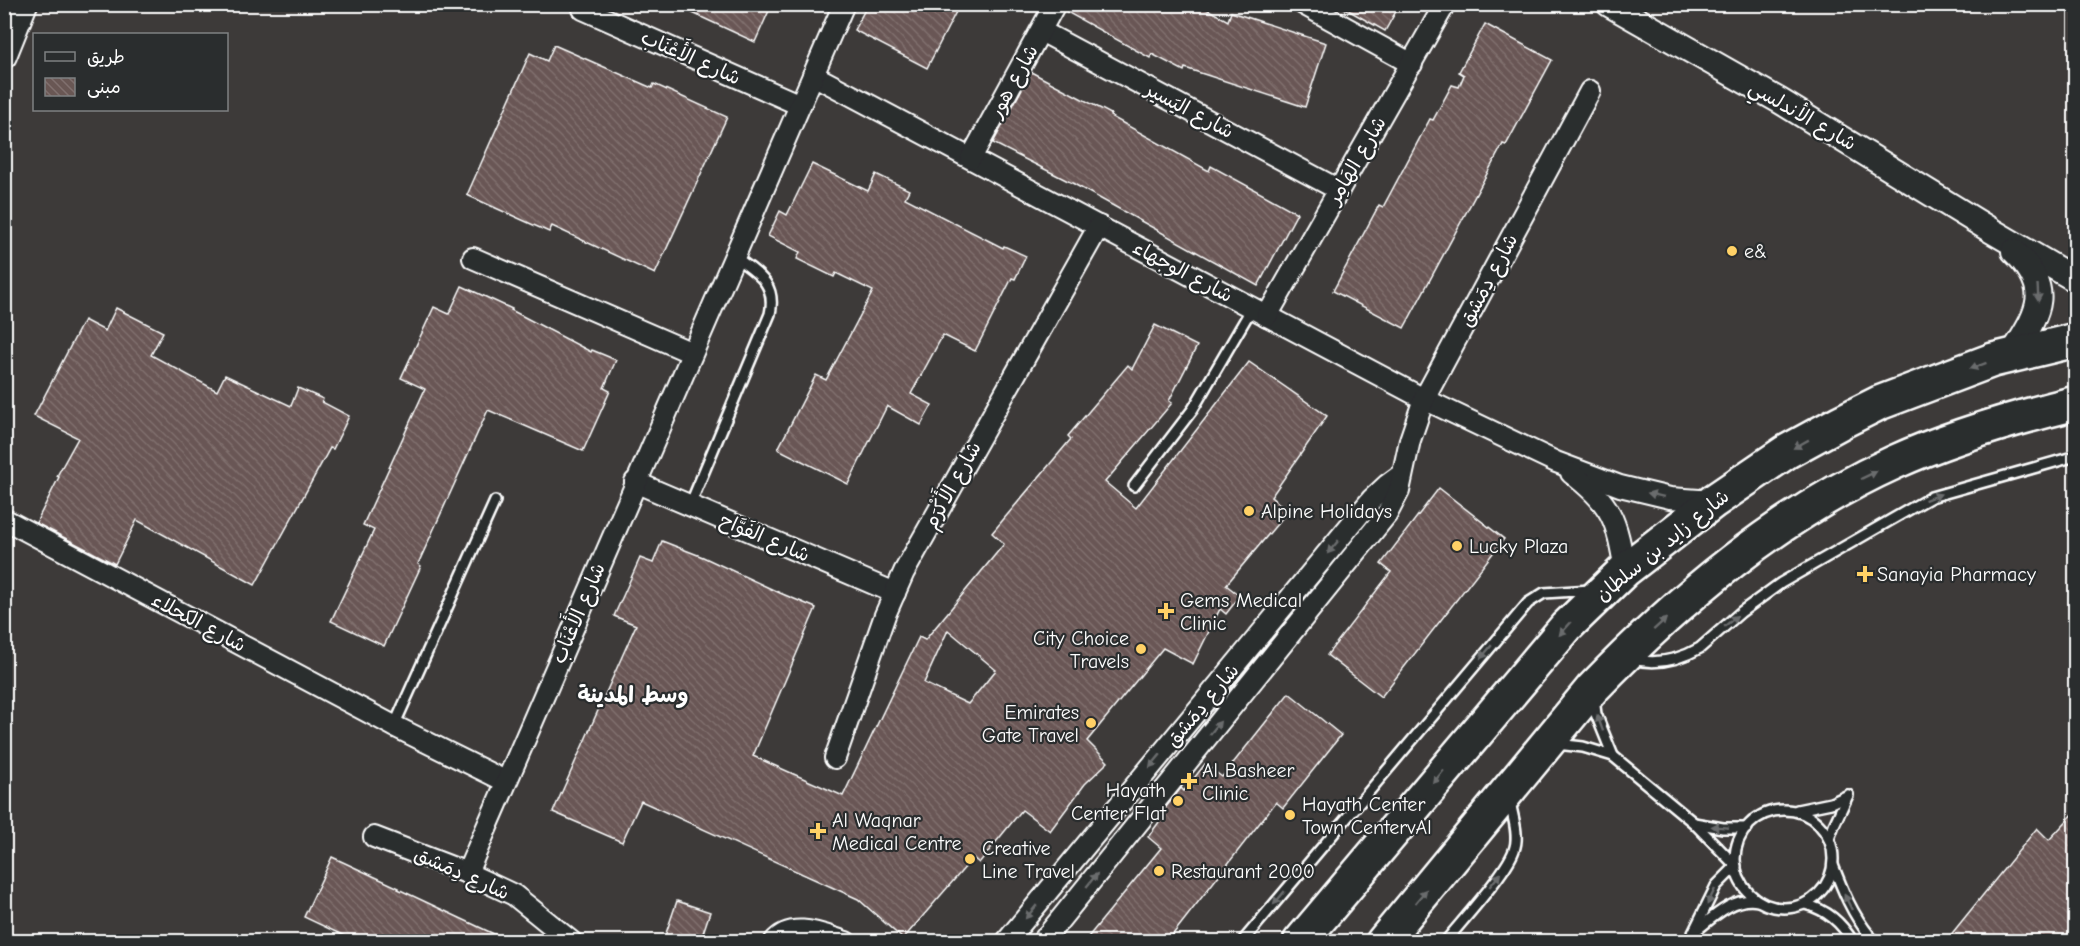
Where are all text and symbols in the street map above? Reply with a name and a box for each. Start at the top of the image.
street label: شارع الأَعْنَاب [637,20,747,92]
legend [33,33,228,111]
street label: شارع هور [983,41,1045,124]
text: طريق [87,47,125,68]
street label: شارع الأندلسي [1742,74,1861,161]
text: مبنى [87,77,121,98]
street label: شارع اليَسير [1139,77,1238,145]
street label: شارع الهَامِر [1321,112,1392,211]
street label: شارع دِمَشق [1454,230,1524,331]
street label: شارع الوجهاء [1128,236,1237,309]
place label: e& [1744,240,1767,263]
marker: e& [1725,244,1739,258]
one-way arrow [2034,283,2043,302]
one-way arrow [1969,361,1987,371]
street label: شارع الأَكْرَم [914,435,989,535]
one-way arrow [1792,439,1809,449]
one-way arrow [1860,470,1877,479]
street label: شارع زايد بن سلطان [1591,485,1735,608]
one-way arrow [1647,490,1666,500]
one-way arrow [1924,492,1942,502]
place label: Alpine Holidays [1261,500,1392,523]
marker: Alpine Holidays [1242,504,1256,518]
street label: شارع الفَوَّاح [715,508,814,569]
place label: Lucky Plaza [1469,535,1568,558]
one-way arrow [1327,539,1340,554]
marker: Lucky Plaza [1450,539,1464,553]
street label: شارع الأَعْنَاب [542,557,612,668]
place label: Sanayia Pharmacy [1877,563,2036,586]
marker: Sanayia Pharmacy [1858,567,1872,581]
street label: شارع الكحلاء [147,588,250,659]
place label: Gems Medical Clinic [1180,589,1302,635]
marker: Gems Medical Clinic [1157,602,1175,620]
one-way arrow [1723,614,1739,627]
one-way arrow [1652,617,1667,631]
one-way arrow [1558,621,1572,636]
place label: City Choice Travels [1033,627,1129,673]
marker: City Choice Travels [1134,642,1148,656]
one-way arrow [1480,644,1493,660]
street label: شارع دِمَشق [1161,659,1245,753]
district label: وسط المدينة [578,682,688,708]
place label: Emirates Gate Travel [982,701,1079,747]
one-way arrow [1595,714,1605,732]
marker: Emirates Gate Travel [1084,716,1098,730]
one-way arrow [1208,720,1220,735]
one-way arrow [1149,753,1162,768]
place label: Al Basheer Clinic [1202,759,1294,805]
one-way arrow [1432,769,1445,784]
marker: Al Basheer Clinic [1180,772,1198,790]
place label: Hayath Center Flat [1071,779,1167,825]
place label: Hayath Center Town CentervAl [1302,793,1432,839]
marker: Hayath Center Flat [1171,794,1185,808]
marker: Hayath Center Town CentervAl [1283,808,1297,822]
place label: Al Waqnar Medical Centre [832,809,962,855]
marker: Al Waqnar Medical Centre [809,822,827,840]
one-way arrow [1710,822,1729,832]
place label: Creative Line Travel [982,837,1075,883]
street label: شارع دِمَشق [410,842,513,906]
marker: Creative Line Travel [963,852,977,866]
place label: Restaurant 2000 [1171,860,1315,883]
marker: Restaurant 2000 [1152,864,1166,878]
one-way arrow [1086,872,1098,887]
one-way arrow [1488,872,1501,888]
one-way arrow [1414,888,1427,904]
one-way arrow [1706,888,1715,905]
one-way arrow [1273,890,1286,906]
one-way arrow [1843,894,1852,911]
one-way arrow [1025,904,1037,919]

